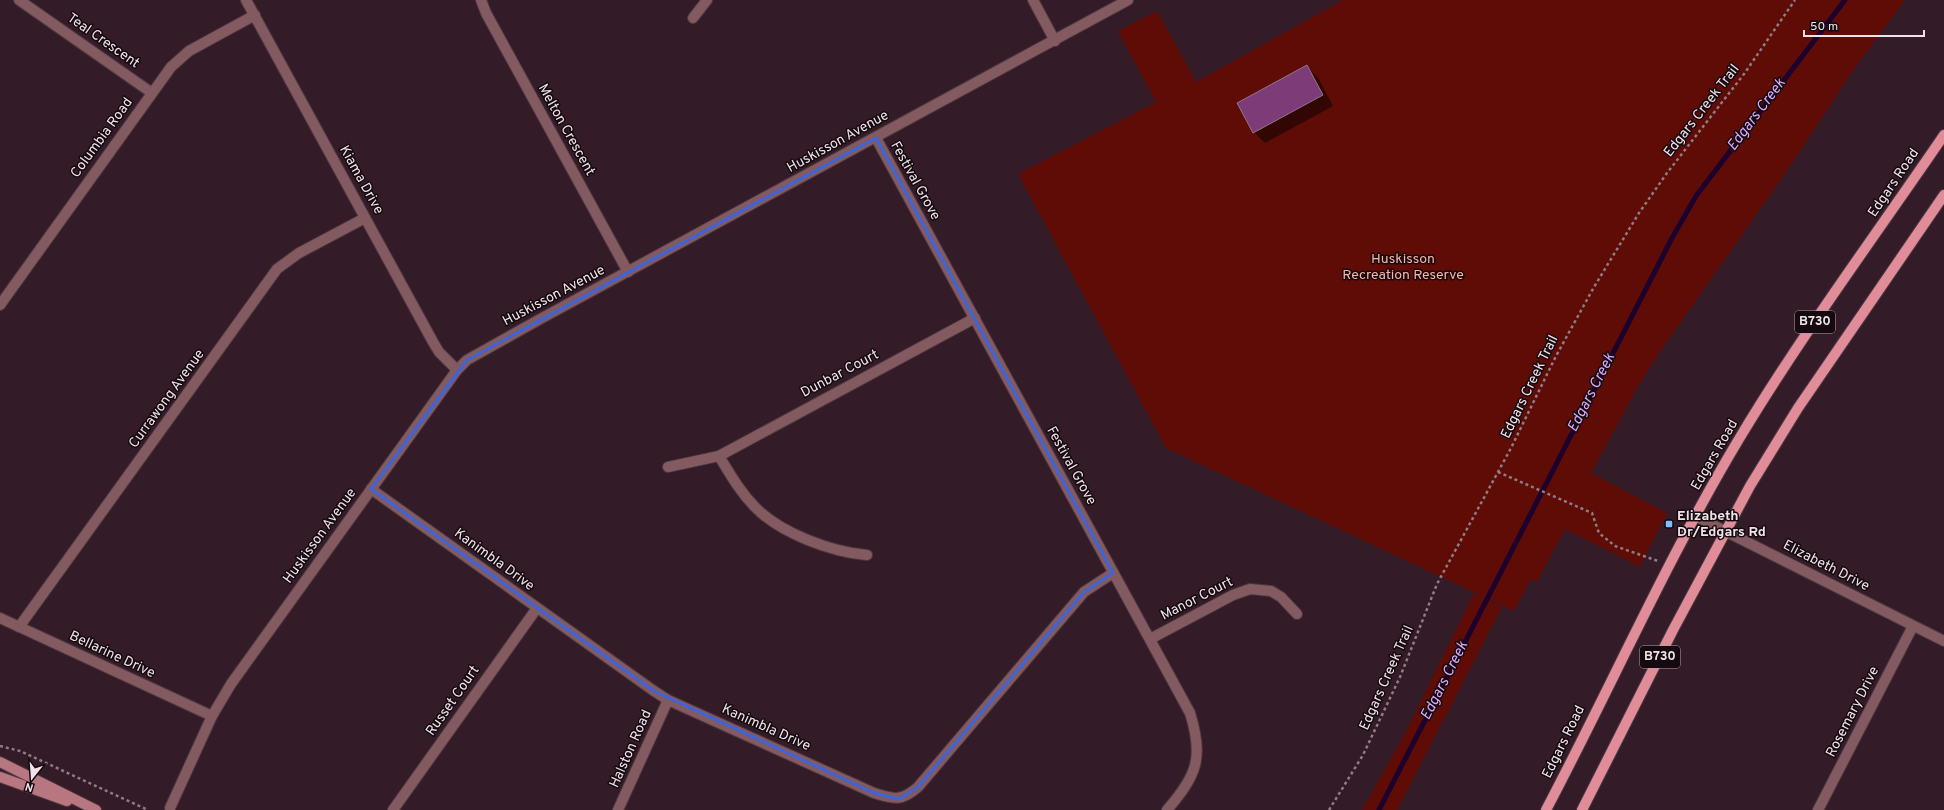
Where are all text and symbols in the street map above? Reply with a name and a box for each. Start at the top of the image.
street label: Teal Crescent [64,10,142,72]
scale bar [1804,12,1924,38]
text: 50 m [1810,19,1838,35]
street label: Edgars Creek Trail [1661,61,1743,161]
water label: Edgars Creek [1724,75,1791,155]
street label: Melton Crescent [534,81,598,179]
street label: Columbia Road [67,95,137,181]
street label: Huskisson Avenue [784,107,892,177]
street label: Festival Grove [886,139,944,223]
street label: Kiama Drive [335,143,387,217]
street label: Edgars Road [1865,146,1923,220]
park label: Huskisson Recreation Reserve [1342,251,1464,284]
street label: Huskisson Avenue [500,262,608,330]
road number: B730 [1795,311,1835,333]
street label: Edgars Creek Trail [1498,333,1562,441]
street label: Currawong Avenue [125,346,209,452]
street label: Dunbar Court [798,346,882,402]
water label: Edgars Creek [1564,350,1620,436]
street label: Edgars Road [1688,417,1742,493]
street label: Festival Grove [1042,424,1100,508]
street label: Huskisson Avenue [280,485,360,587]
place label: Elizabeth Dr/Edgars Rd [1677,508,1766,541]
marker: Elizabeth Dr/Edgars Rd [1664,519,1674,529]
street label: Kanimbla Drive [450,525,538,595]
street label: Elizabeth Drive [1780,537,1872,595]
street label: Manor Court [1158,574,1236,624]
street label: Edgars Creek Trail [1356,623,1418,733]
street label: Bellarine Drive [66,628,158,682]
water label: Edgars Creek [1417,638,1473,724]
road number: B730 [1640,646,1680,668]
street label: Russet Court [423,663,483,739]
street label: Rosemary Drive [1823,664,1883,760]
street label: Kanimbla Drive [719,701,813,755]
street label: Edgars Road [1539,703,1589,781]
street label: Halston Road [606,707,656,791]
north arrow [12,758,52,798]
text: N [24,779,35,794]

